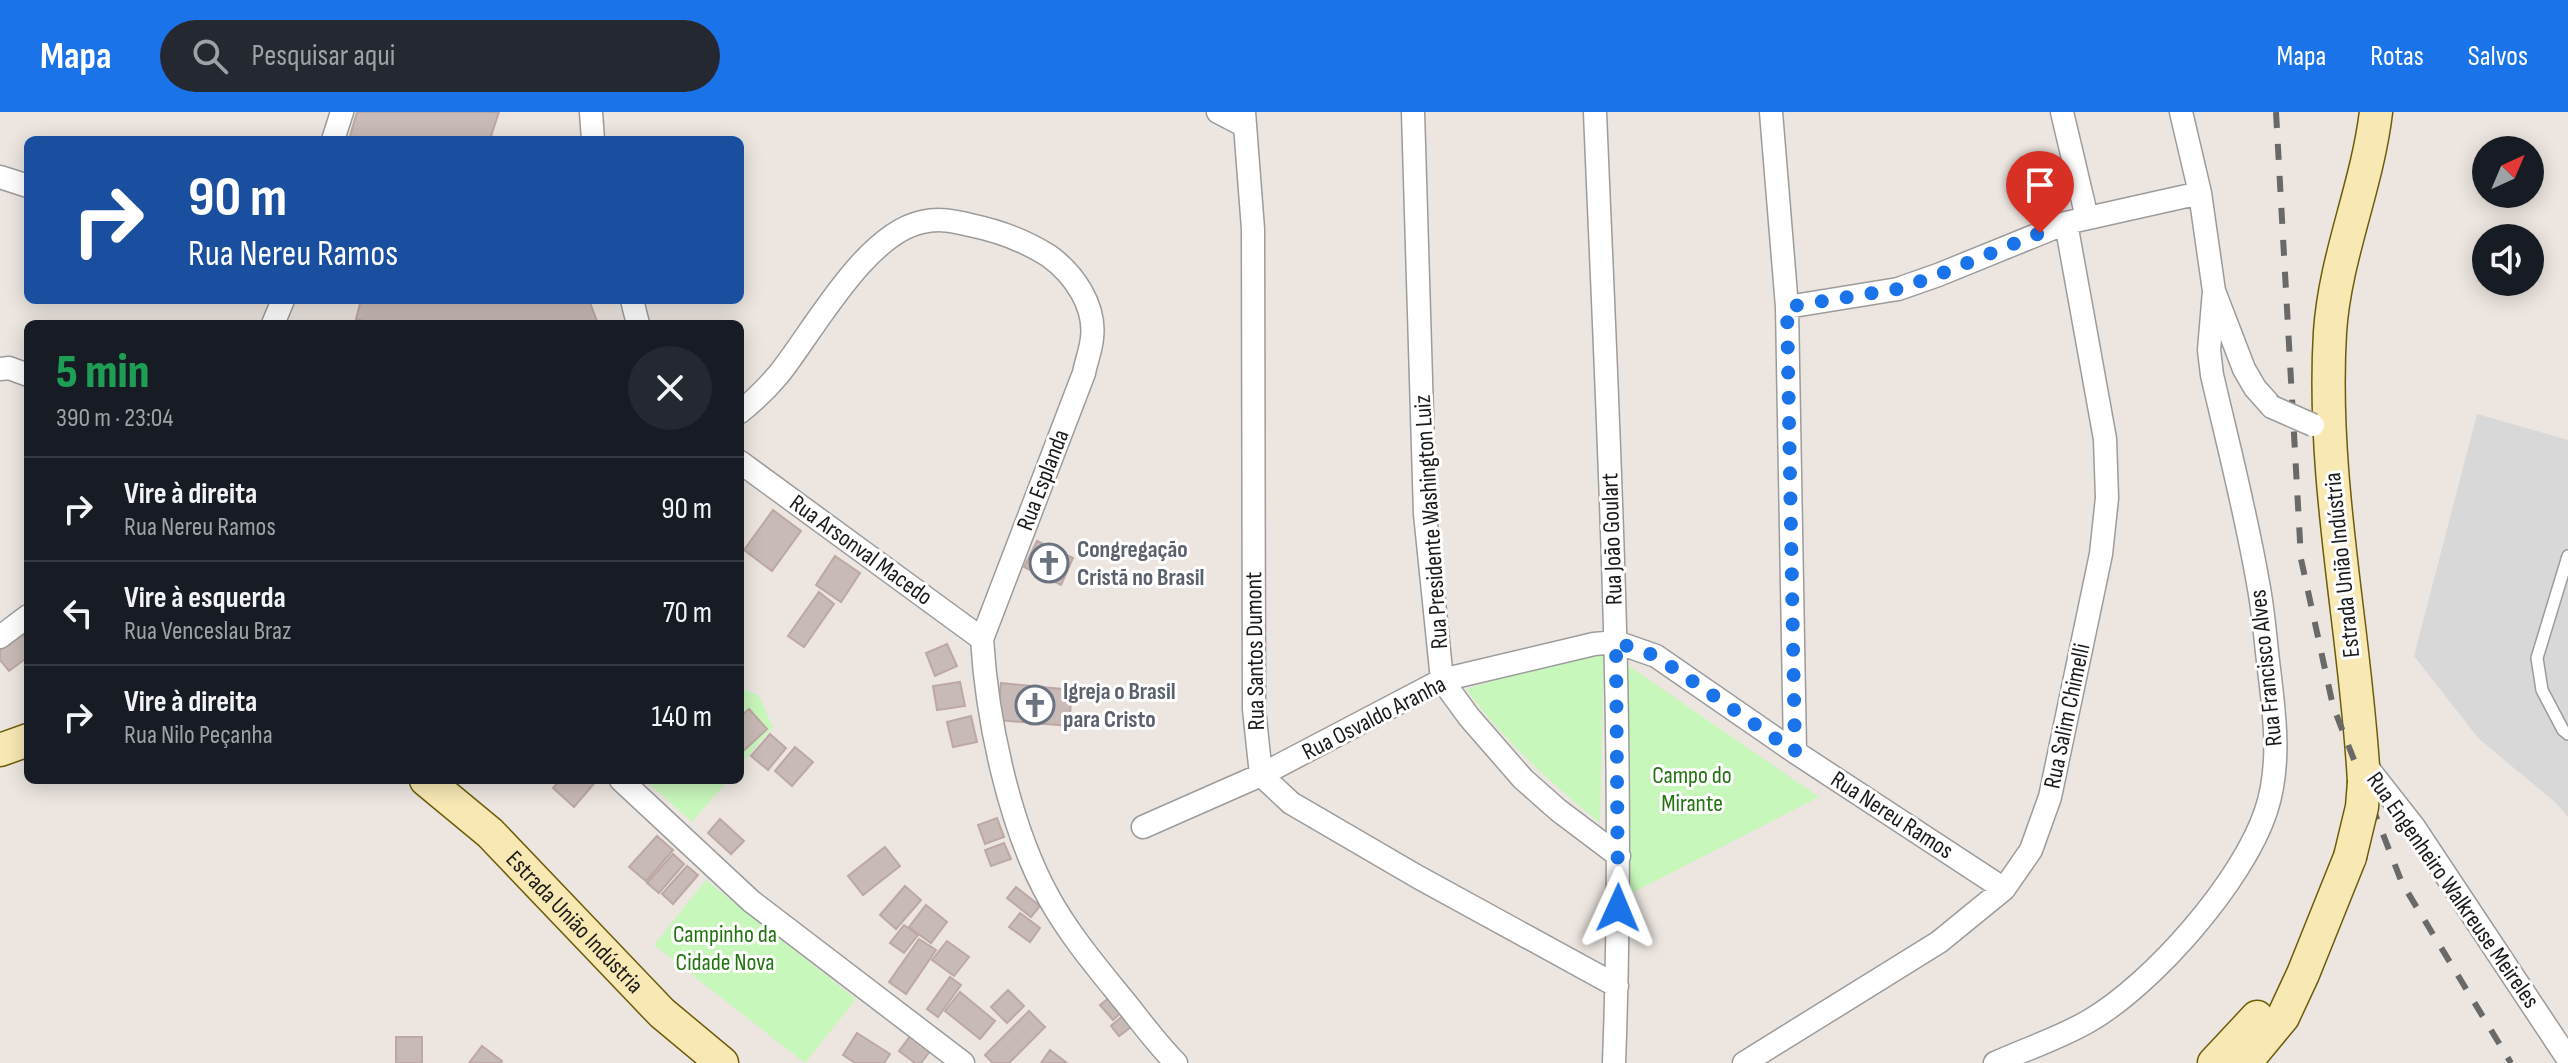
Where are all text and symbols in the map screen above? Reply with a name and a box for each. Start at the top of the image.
search box [160,20,720,92]
text: Mapa [40,34,112,79]
icon: search [188,34,232,78]
text: Pesquisar aqui [252,38,395,74]
text: Mapa [2277,40,2326,73]
text: Rotas [2370,40,2424,73]
text: Salvos [2468,40,2528,73]
north arrow [2472,136,2544,208]
map controls [2472,136,2544,296]
pin [2006,151,2074,233]
icon: arrive [2018,163,2062,207]
text: 90 m [188,165,287,232]
icon: right [56,168,160,272]
button: sound [2472,224,2544,296]
text: Rua Nereu Ramos [188,233,398,276]
text: 5 min [56,344,149,401]
button: close [628,346,712,430]
street label: Rua Presidente Washington Luiz [1408,394,1454,650]
text: 390 m · 23:04 [56,403,173,434]
street label: Rua Esplanda [1010,425,1076,535]
street label: Estrada União Indústria [2318,471,2366,659]
street label: Rua João Goulart [1595,472,1629,606]
text: Vire à direita [124,476,257,512]
icon: right [56,487,100,531]
street label: Rua Arsonval Macedo [784,489,938,611]
text: 90 m [661,491,712,527]
text: Rua Nereu Ramos [124,512,276,543]
place label: Congregação Cristã no Brasil [1077,535,1204,592]
church icon: Congregação Cristã no Brasil [1028,542,1070,584]
street label: Rua Santos Dumont [1239,571,1271,731]
text: Vire à esquerda [124,580,286,616]
street label: Rua Francisco Alves [2243,588,2289,748]
icon: left [56,591,100,635]
text: 70 m [663,595,712,631]
text: Rua Venceslau Braz [124,616,291,647]
street label: Rua Salim Chimelli [2037,641,2097,791]
street label: Rua Osvaldo Aranha [1297,669,1451,767]
place label: Igreja o Brasil para Cristo [1063,677,1176,734]
text: Vire à direita [124,684,257,720]
church icon: Igreja o Brasil para Cristo [1014,684,1056,726]
icon: right [56,695,100,739]
text: 140 m [652,699,712,735]
text: Rua Nilo Peçanha [124,720,273,751]
park label: Campo do Mirante [1652,761,1732,818]
street label: Rua Nereu Ramos [1825,765,1959,865]
street label: Rua Engenheiro Walkreuse Meireles [2360,766,2546,1014]
street label: Estrada União Indústria [500,845,650,999]
position arrow [1576,866,1660,950]
park label: Campinho da Cidade Nova [673,920,777,977]

